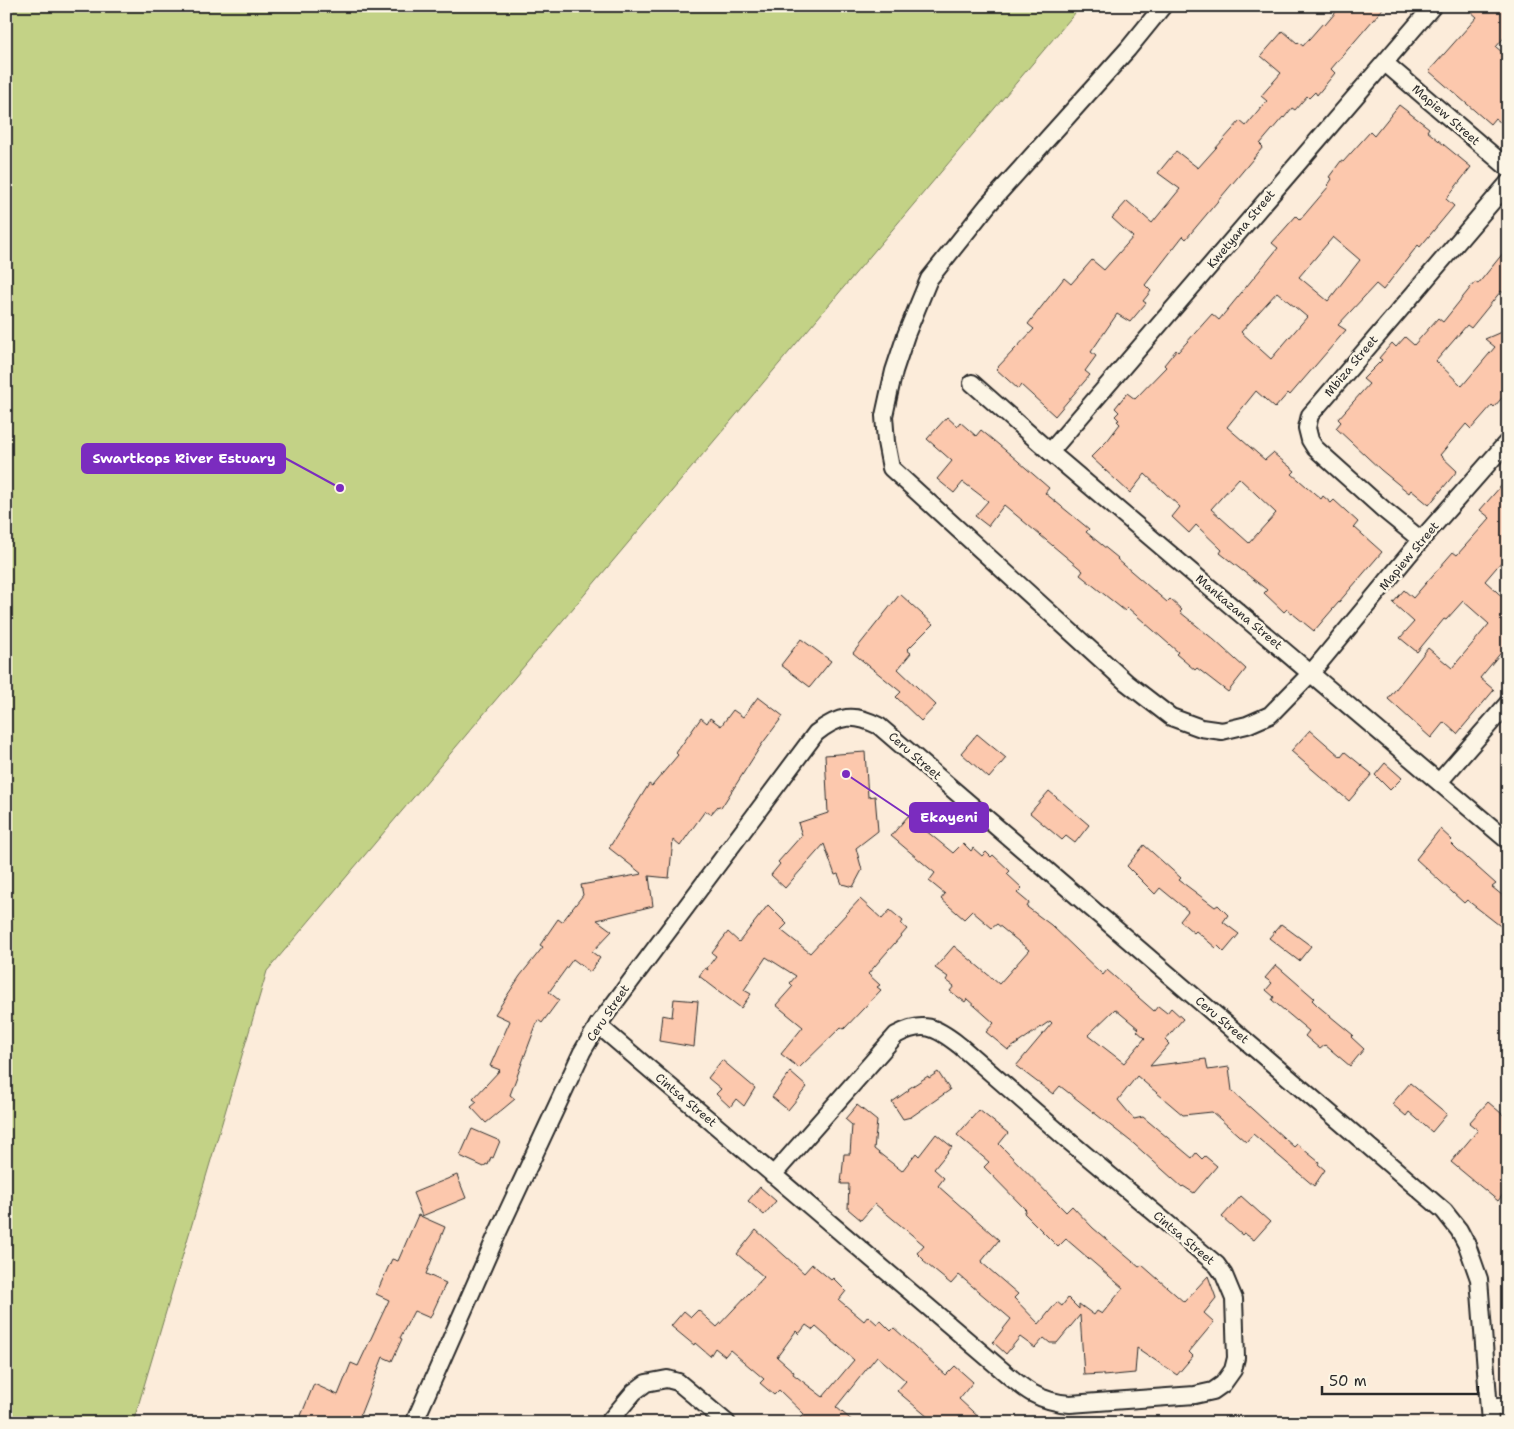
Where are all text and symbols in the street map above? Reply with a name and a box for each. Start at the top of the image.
street label: Mapiew Street [1409,81,1483,149]
street label: Kwetyana Street [1204,187,1278,271]
street label: Mbiza Street [1321,332,1381,400]
callout: Swartkops River Estuary [82,444,285,473]
text: Swartkops River Estuary [92,449,276,467]
street label: Mapiew Street [1375,518,1443,594]
street label: Mankazana Street [1192,571,1286,653]
street label: Ceru Street [885,729,945,783]
callout: Ekayeni [910,803,988,832]
text: Ekayeni [920,808,978,826]
street label: Ceru Street [583,981,633,1045]
street label: Ceru Street [1192,993,1252,1047]
street label: Cintsa Street [652,1070,720,1130]
street label: Cintsa Street [1150,1208,1218,1268]
scale bar [1322,1364,1478,1396]
text: 50 m [1329,1371,1367,1391]

